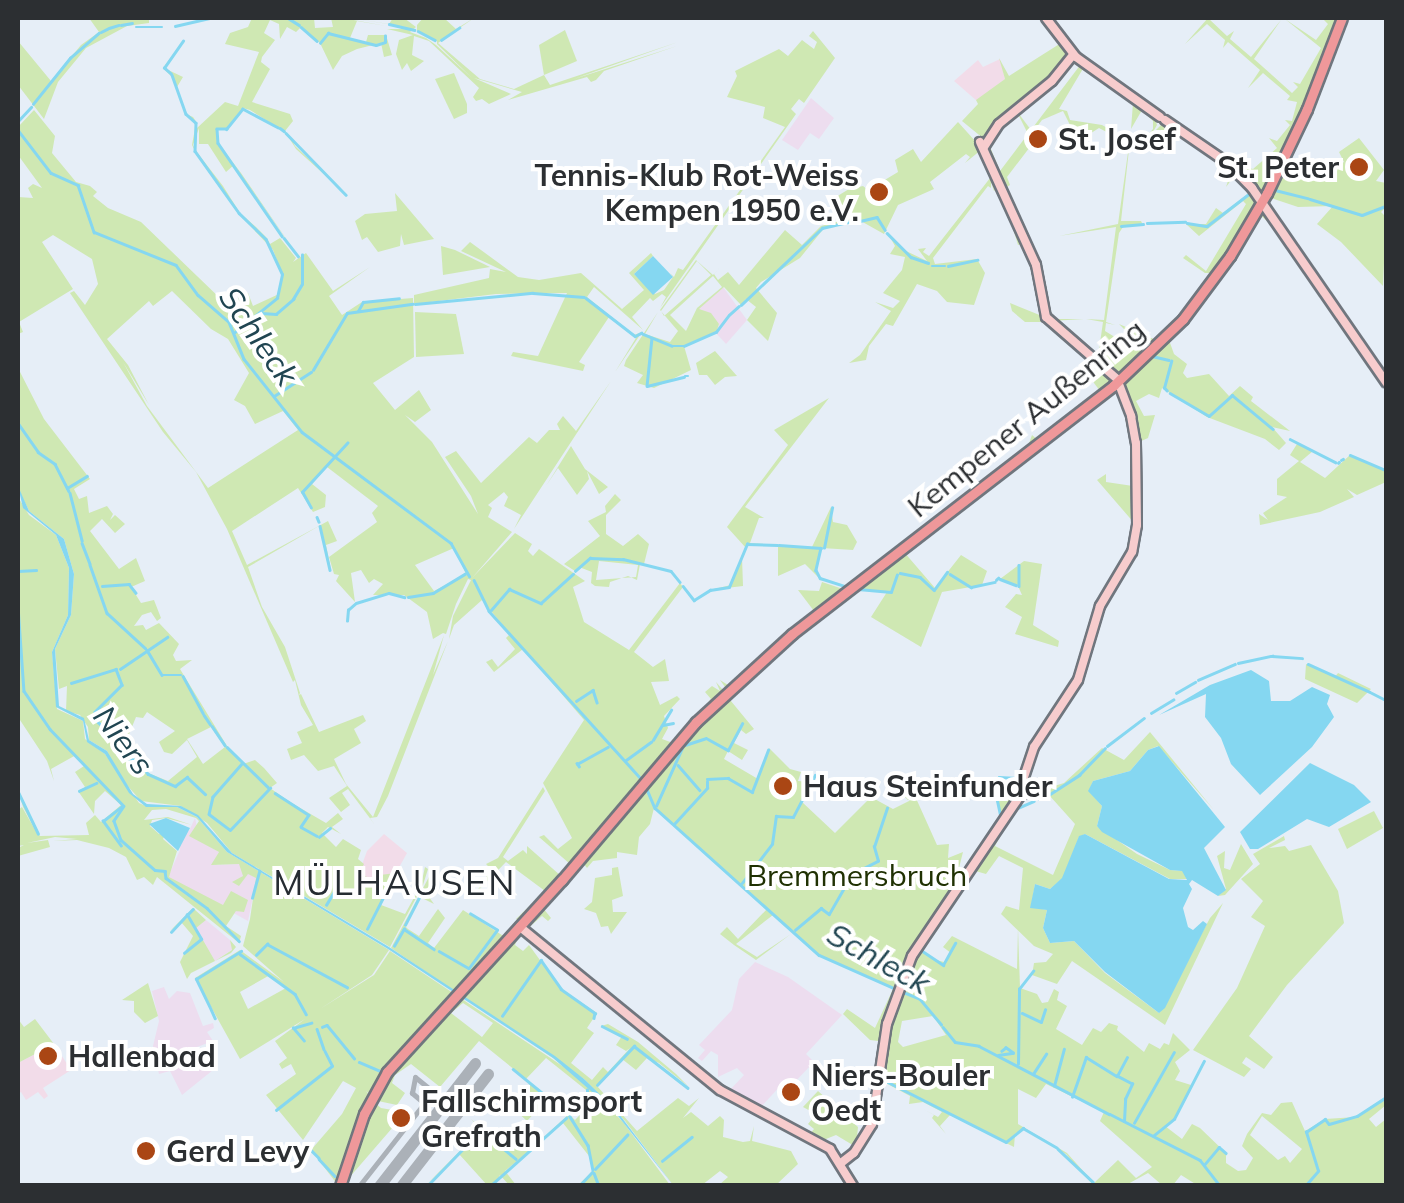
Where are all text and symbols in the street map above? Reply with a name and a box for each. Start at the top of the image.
place label: St. Josef [1058,121,1176,157]
marker: St. Josef [1027,128,1049,150]
place label: St. Peter [1217,149,1339,185]
marker: St. Peter [1348,156,1370,178]
place label: Tennis-Klub Rot-Weiss Kempen 1950 e.V. [534,157,859,228]
marker: Tennis-Klub Rot-Weiss Kempen 1950 e.V. [868,181,890,203]
water label: Schleck [211,279,307,393]
street label: Kempener Außenring [900,311,1152,525]
water label: Niers [86,698,162,782]
place label: Haus Steinfunder [803,768,1053,804]
marker: Haus Steinfunder [772,775,794,797]
park label: Bremmersbruch [747,857,967,893]
district label: MÜLHAUSEN [273,861,517,903]
water label: Schleck [821,914,937,1002]
place label: Hallenbad [68,1038,216,1074]
marker: Hallenbad [37,1045,59,1067]
place label: Niers-Bouler Oedt [811,1057,990,1128]
marker: Niers-Bouler Oedt [780,1081,802,1103]
place label: Fallschirmsport Grefrath [421,1083,642,1154]
marker: Fallschirmsport Grefrath [390,1107,412,1129]
place label: Gerd Levy [166,1133,309,1169]
marker: Gerd Levy [135,1140,157,1162]

